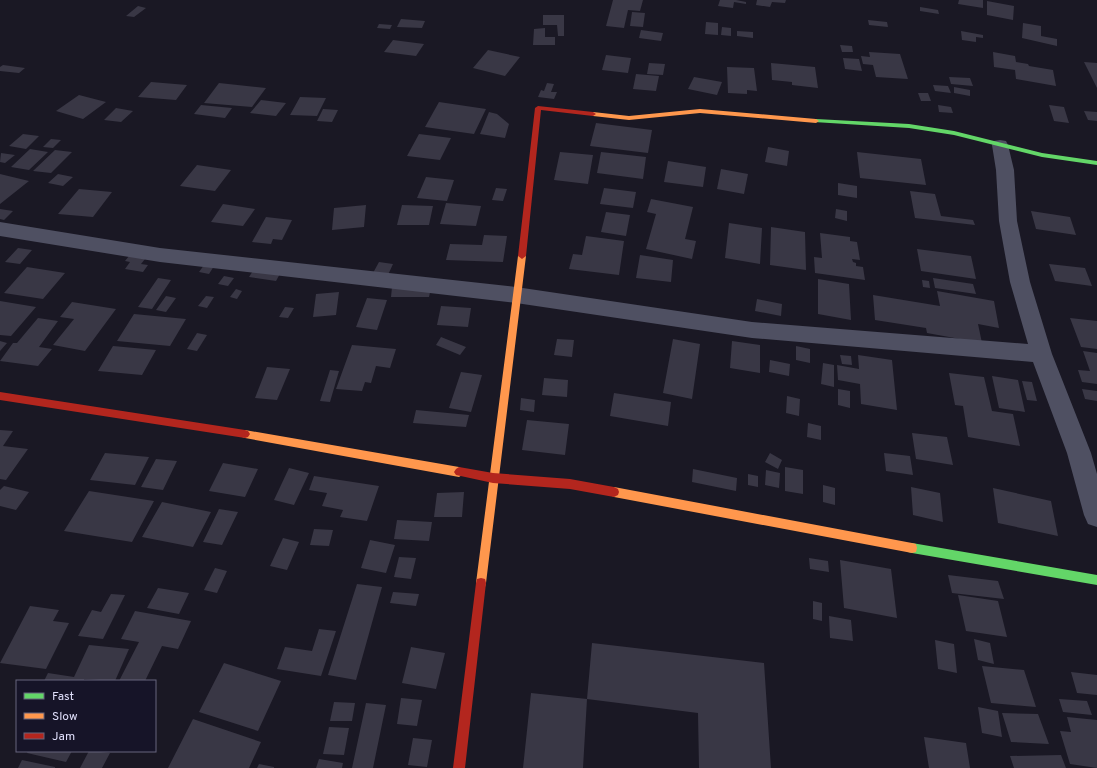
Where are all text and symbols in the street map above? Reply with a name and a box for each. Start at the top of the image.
legend [16,680,156,752]
text: Fast [52,689,74,705]
text: Slow [52,709,78,725]
text: Jam [52,729,75,745]

